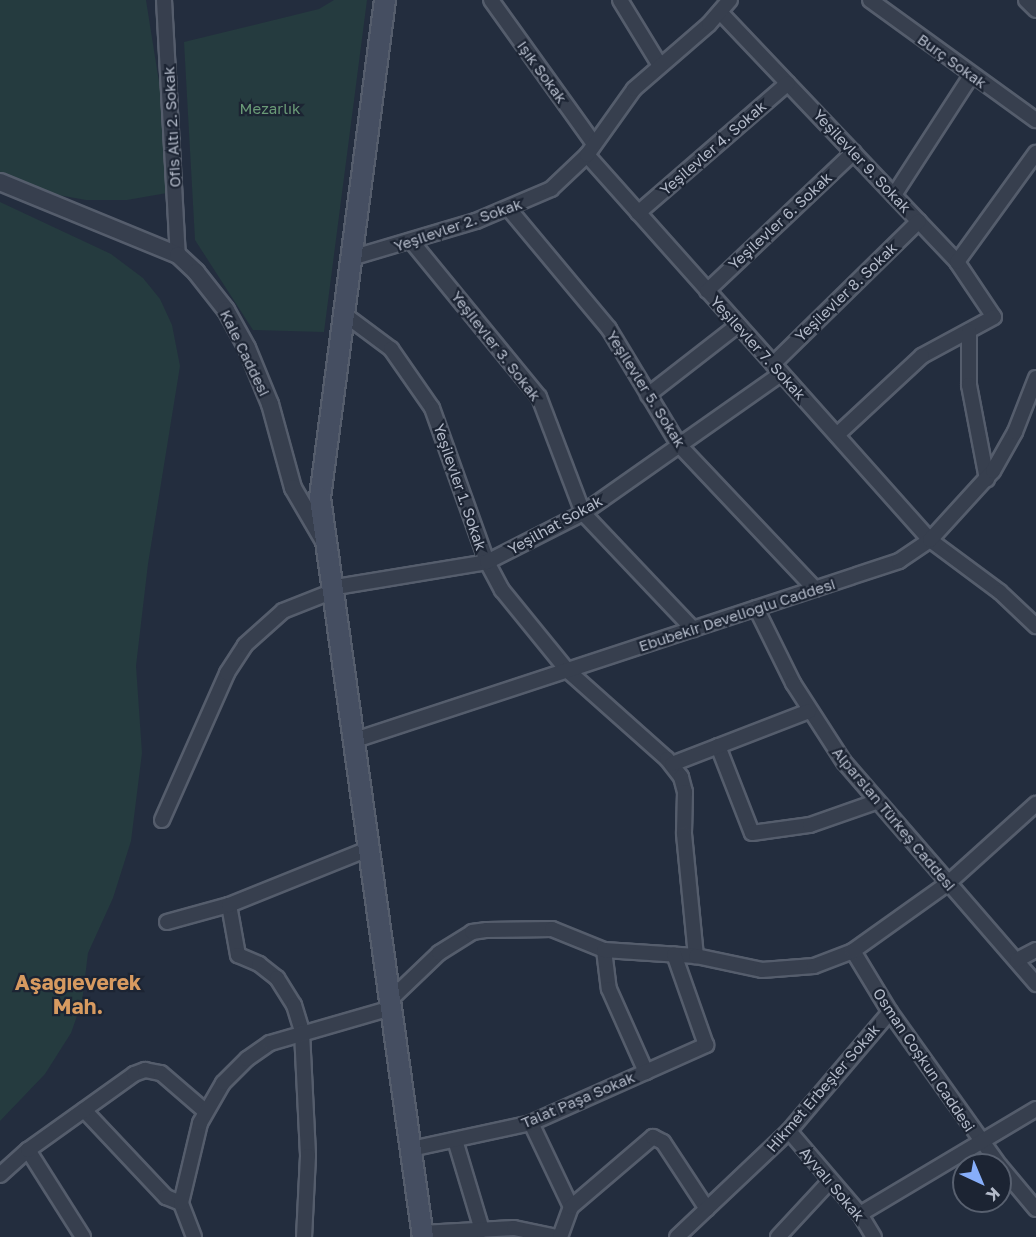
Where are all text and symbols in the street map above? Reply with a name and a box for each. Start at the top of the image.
street label: Burç Sokak [914,30,990,92]
street label: Işık Sokak [513,37,571,107]
street label: Ofis Altı 2. Sokak [160,66,184,188]
street label: Yeşilevler 4. Sokak [656,97,770,199]
park label: Mezarlık [240,100,300,118]
street label: Yeşilevler 9. Sokak [809,106,915,216]
street label: Yeşilevler 6. Sokak [725,168,835,274]
street label: Yeşilevler 2. Sokak [392,195,524,255]
street label: Yeşilevler 8. Sokak [791,239,901,345]
street label: Yeşilevler 3. Sokak [448,288,544,404]
street label: Yeşilevler 7. Sokak [707,292,809,404]
street label: Kale Caddesi [216,307,274,399]
street label: Yeşilevler 5. Sokak [603,327,689,451]
street label: Yeşilevler 1. Sokak [430,421,490,553]
street label: Yeşilhat Sokak [505,492,605,558]
street label: Ebubekir Develioğlu Caddesi [636,575,838,655]
street label: Alparslan Türkeş Caddesi [829,744,959,894]
district label: Aşağıeverek Mah. [15,969,141,1019]
street label: Osman Coşkun Caddesi [869,985,979,1135]
street label: Hikmet Erbeşler Sokak [763,1020,883,1156]
street label: Talat Paşa Sokak [519,1068,637,1132]
street label: Ayvalı Sokak [796,1143,868,1225]
north arrow [952,1153,1012,1213]
text: K [982,1183,1004,1206]

